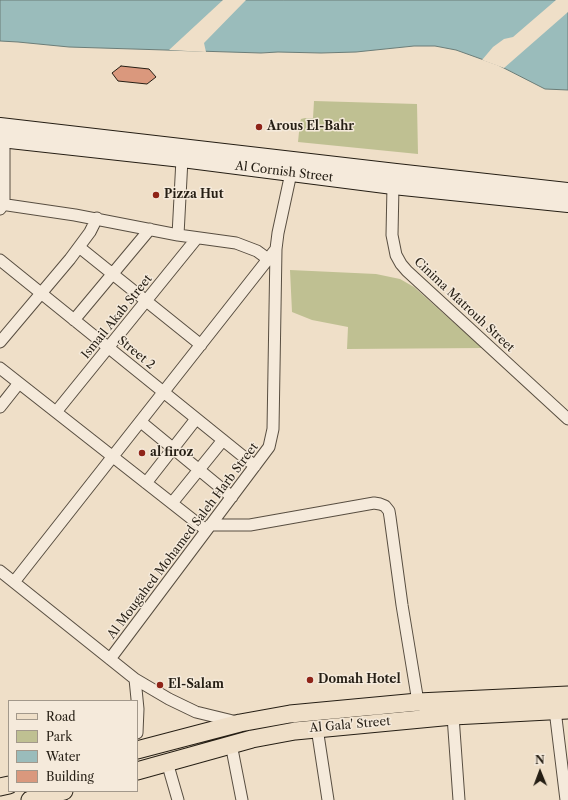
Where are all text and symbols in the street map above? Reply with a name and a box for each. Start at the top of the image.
place label: Arous El-Bahr [267,120,354,134]
marker: Arous El-Bahr [254,122,264,132]
street label: Al Cornish Street [234,159,334,185]
place label: Pizza Hut [164,188,224,202]
marker: Pizza Hut [151,190,161,200]
street label: Cinima Matrouh Street [411,255,517,355]
street label: Ismail Akab Street [79,272,155,362]
street label: Street 2 [114,334,158,372]
street label: Al Mougahed Mohamed Saleh Harb Street [105,440,261,642]
place label: al firoz [150,446,193,460]
marker: al firoz [137,448,147,458]
place label: Domah Hotel [318,673,401,687]
marker: Domah Hotel [305,675,315,685]
place label: El-Salam [168,678,224,692]
marker: El-Salam [155,680,165,690]
legend [8,700,138,792]
text: Road [46,709,76,724]
street label: Al Gala' Street [309,714,391,736]
text: Park [46,729,72,744]
text: Water [46,749,80,764]
north arrow [520,752,560,792]
text: N [535,753,545,767]
text: Building [46,769,94,784]

